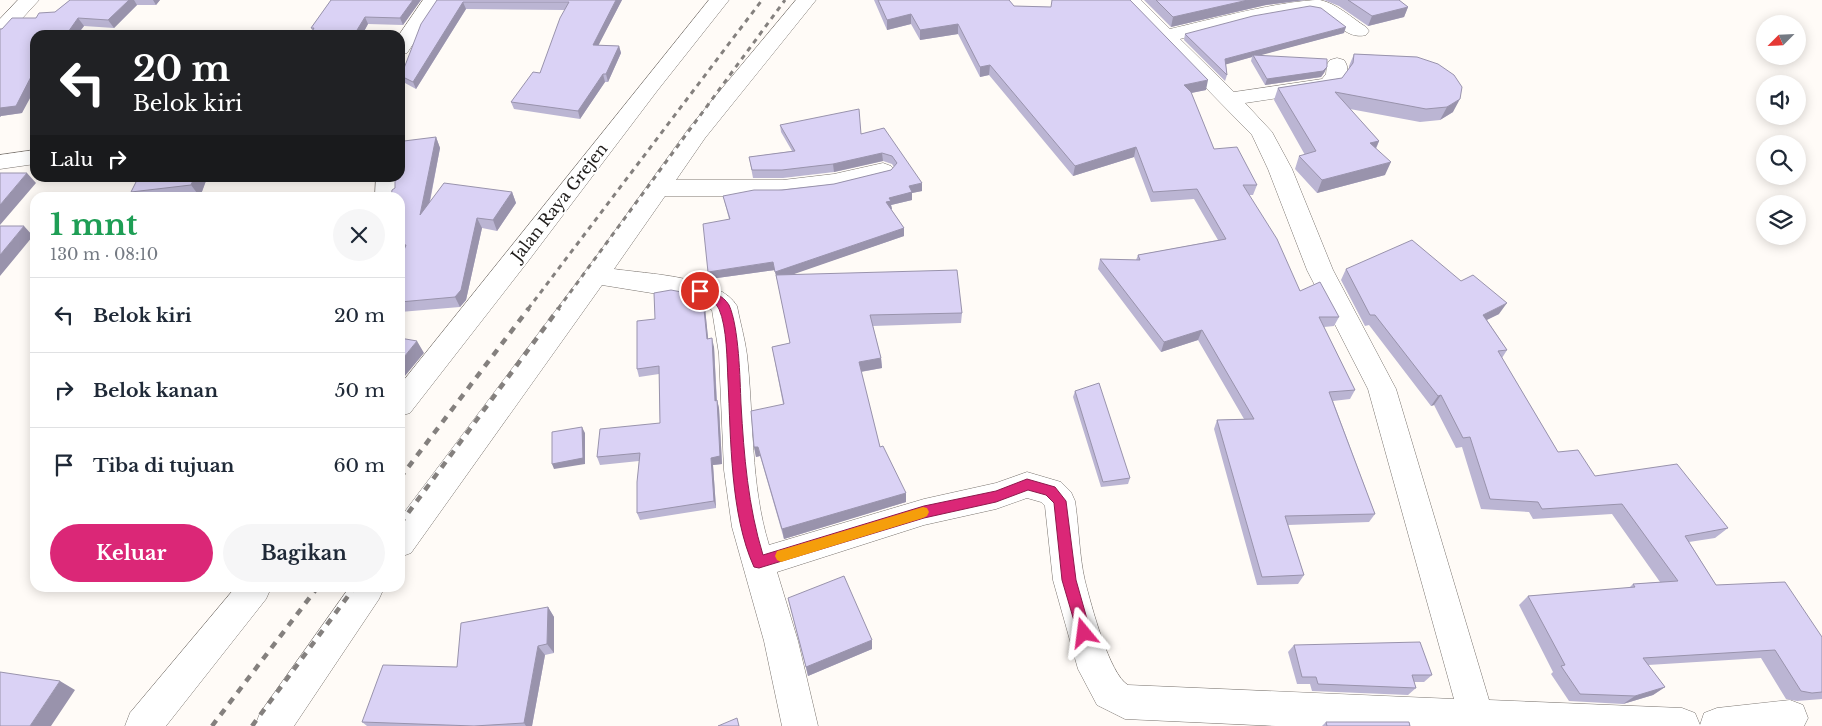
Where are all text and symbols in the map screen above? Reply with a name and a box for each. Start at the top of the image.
north arrow [1756,15,1806,65]
map controls [1756,15,1806,245]
text: 20 m [133,47,230,90]
icon: left [50,50,115,115]
button: sound [1756,75,1806,125]
text: Belok kiri [133,90,243,117]
button: search [1756,135,1806,185]
street label: Jalan Raya Grejen [505,139,611,267]
icon: right [103,145,131,173]
text: Lalu [50,148,93,171]
button: layers [1756,195,1806,245]
text: 1 mnt [50,206,138,243]
button: close [333,209,385,261]
text: 130 m · 08:10 [50,244,158,264]
pin [679,270,721,312]
icon: arrive [686,277,714,305]
icon: left [50,301,78,329]
text: Belok kiri [93,304,192,327]
text: 20 m [334,304,385,327]
icon: right [50,376,78,404]
text: Belok kanan [93,379,218,402]
text: 50 m [335,379,385,402]
icon: arrive [50,451,78,479]
text: Tiba di tujuan [93,454,234,477]
text: 60 m [333,454,385,477]
button: Keluar [50,524,213,582]
button: Bagikan [223,524,385,582]
position arrow [1057,606,1109,658]

